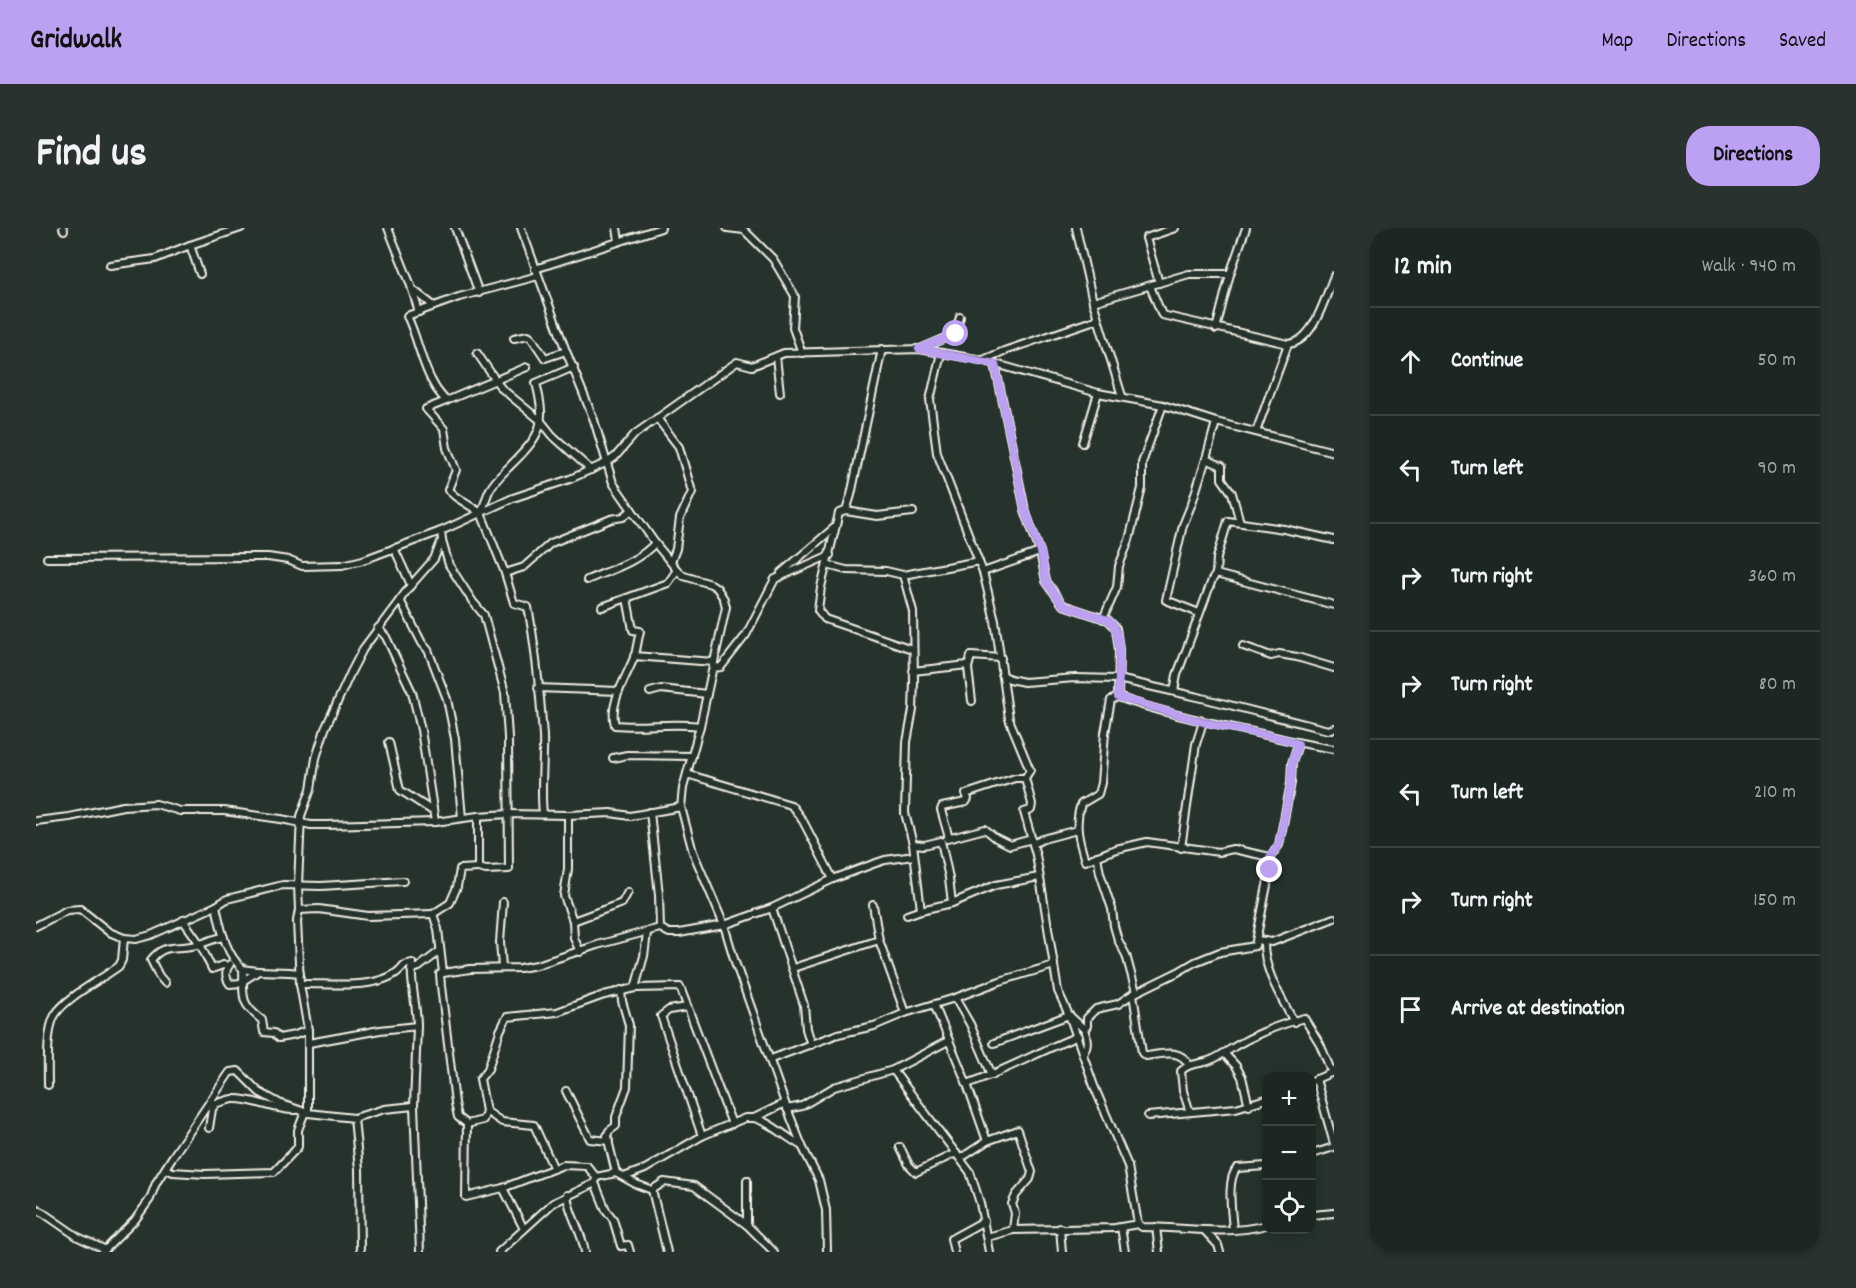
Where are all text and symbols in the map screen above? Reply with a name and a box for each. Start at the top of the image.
text: Gridwalk [30,22,122,62]
text: Map [1602,27,1633,57]
text: Directions [1666,27,1746,57]
text: Saved [1779,27,1826,57]
text: Find us [36,126,147,186]
button: Directions [1686,126,1820,186]
text: 12 min [1394,249,1452,286]
text: Walk · 940 m [1702,253,1796,281]
route start [942,320,968,346]
icon: ahead [1394,345,1427,378]
text: Continue [1451,346,1523,377]
text: 50 m [1758,347,1796,375]
icon: left [1394,453,1427,486]
text: Turn left [1451,454,1523,485]
text: 90 m [1758,455,1796,483]
icon: right [1394,561,1427,594]
text: Turn right [1451,562,1533,593]
text: 360 m [1748,563,1796,591]
icon: right [1394,669,1427,702]
text: Turn right [1451,670,1533,701]
text: 80 m [1759,671,1796,699]
icon: left [1394,777,1427,810]
text: Turn left [1451,778,1523,809]
text: 210 m [1754,779,1796,807]
route end [1256,856,1282,882]
icon: right [1394,885,1427,918]
text: Turn right [1451,886,1533,917]
text: 150 m [1753,887,1796,915]
icon: arrive [1394,993,1427,1026]
text: Arrive at destination [1451,994,1625,1025]
map controls [1262,1072,1316,1234]
button: + [1262,1072,1316,1126]
button: − [1262,1126,1316,1180]
button: locate [1262,1180,1316,1234]

